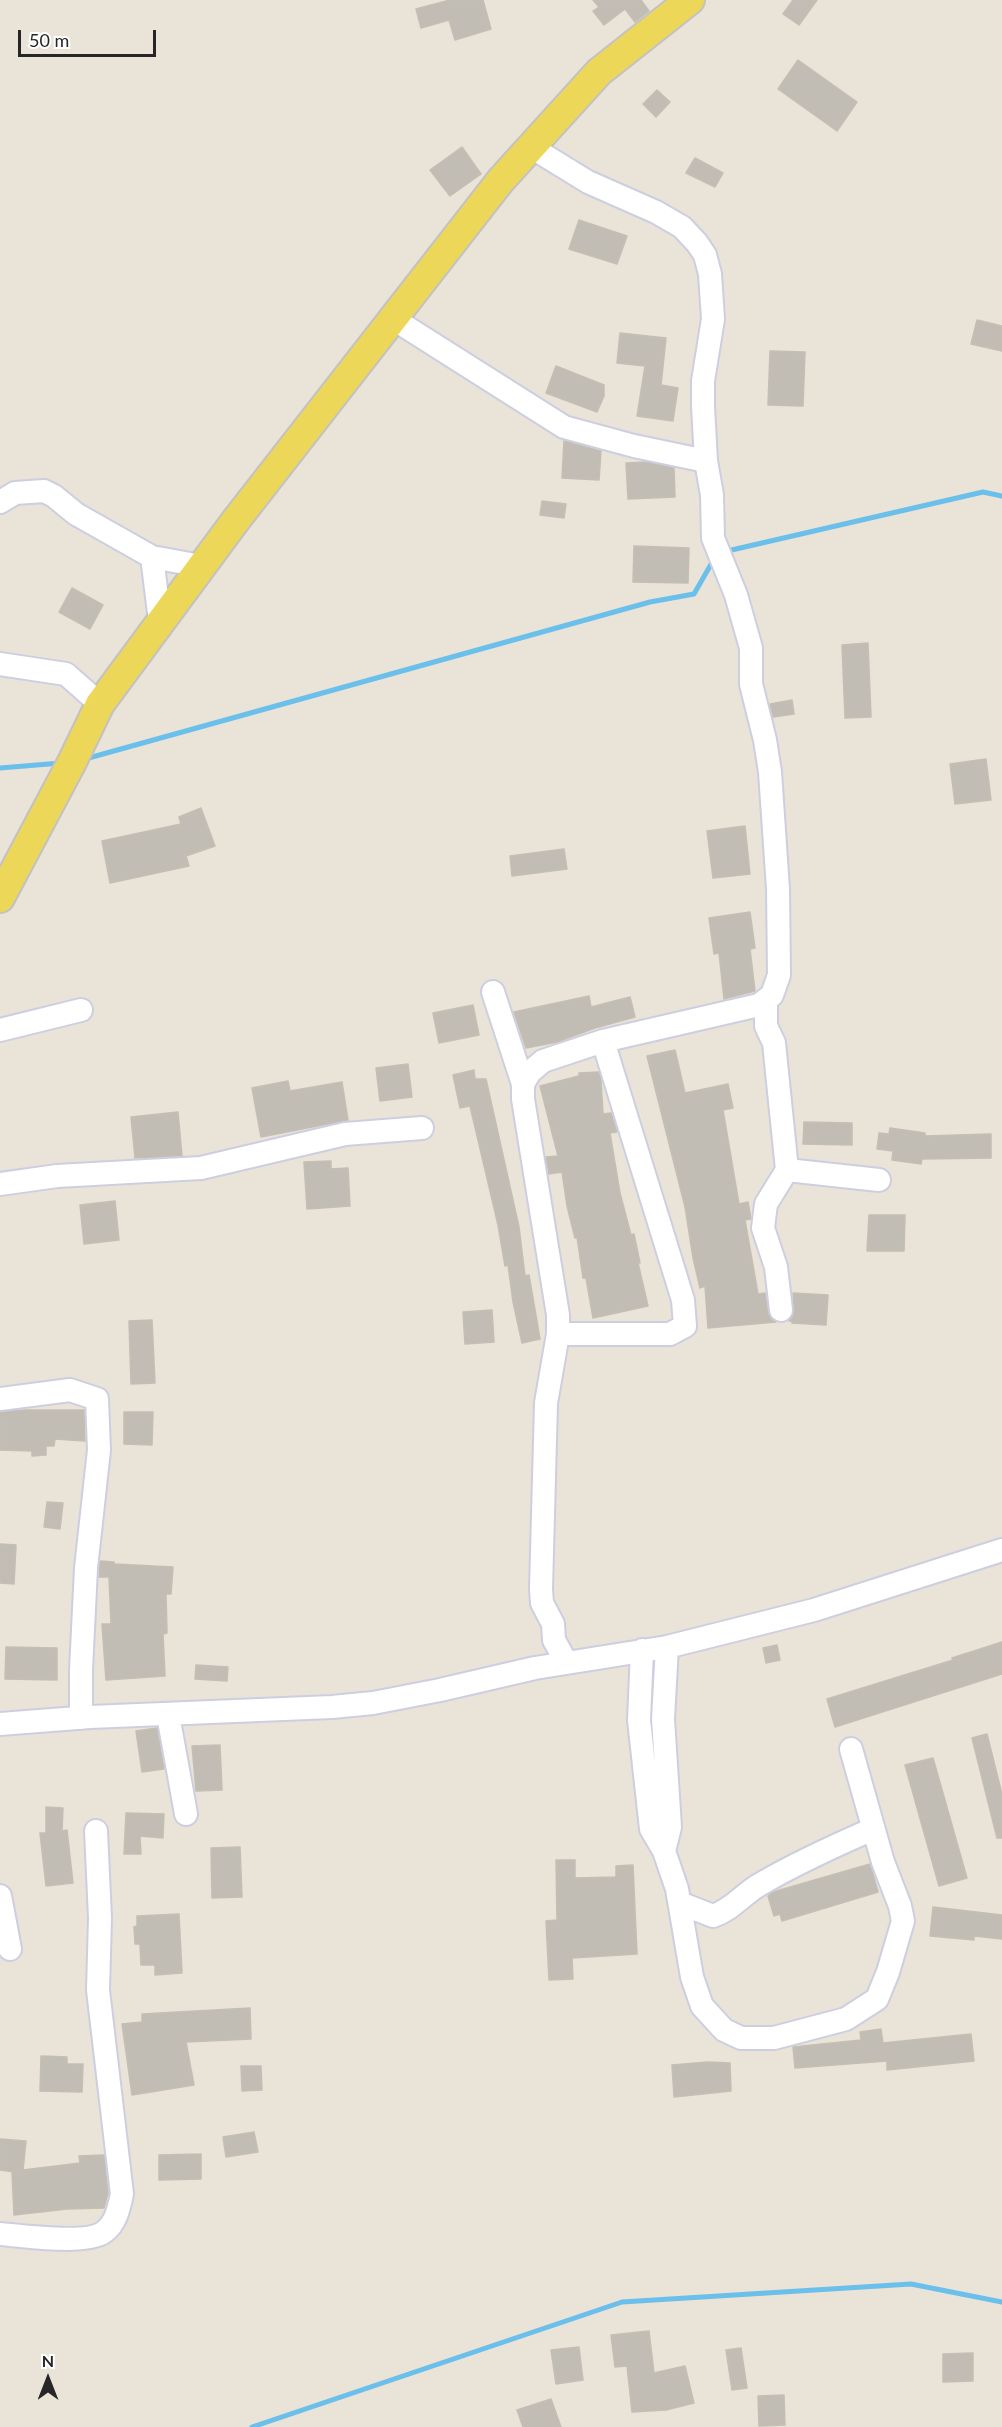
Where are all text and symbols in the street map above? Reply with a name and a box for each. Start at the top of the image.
scale bar [21,18,159,56]
text: 50 m [29,29,69,51]
north arrow [18,2349,78,2409]
text: N [42,2351,54,2370]

